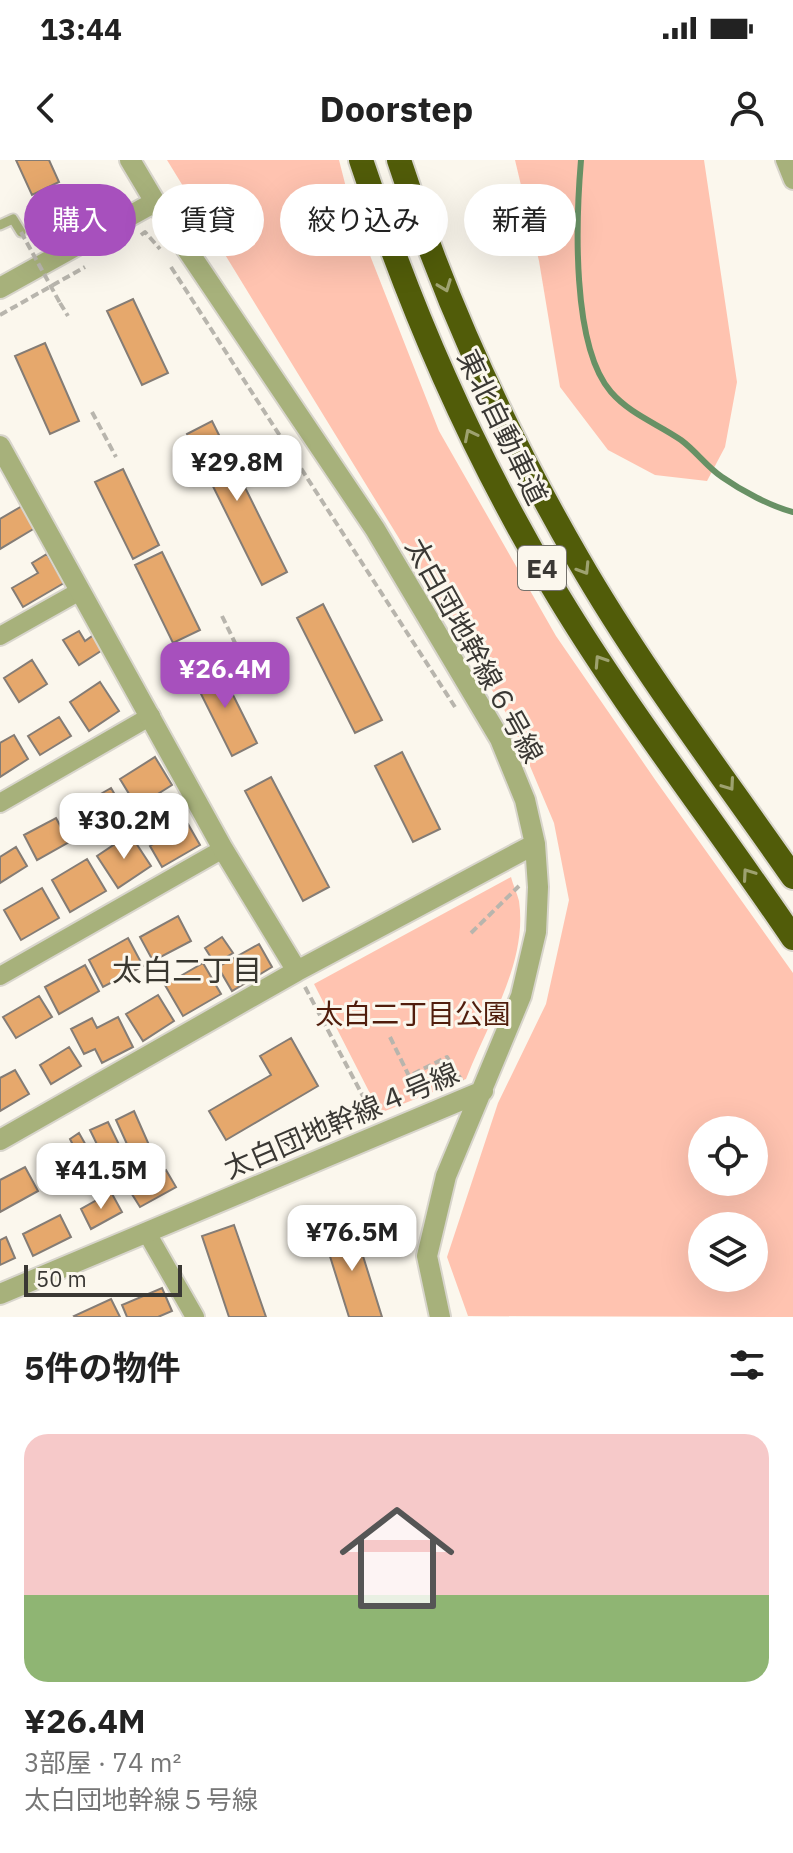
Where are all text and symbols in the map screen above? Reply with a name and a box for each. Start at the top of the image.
text: 13:44 [40,9,122,48]
text: Doorstep [320,85,473,132]
icon: back [24,86,68,130]
icon: person [725,86,769,130]
chip: 購入 [24,184,136,256]
chip: 賃貸 [152,184,264,256]
chip: 絞り込み [280,184,448,256]
chip: 新着 [464,184,576,256]
one-way arrow [435,278,451,292]
street label: 東北自動車道 [450,343,556,511]
one-way arrow [465,429,480,444]
pin: ¥29.8M [172,435,302,503]
text: ¥29.8M [190,444,284,478]
street label: 太白団地幹線６号線 [398,531,552,769]
road number: E4 [518,546,566,590]
one-way arrow [575,560,590,575]
pin: ¥26.4M [160,642,290,710]
text: ¥26.4M [178,651,272,685]
one-way arrow [595,655,610,669]
one-way arrow [719,777,734,791]
pin: ¥30.2M [59,793,189,861]
text: ¥30.2M [77,802,171,836]
one-way arrow [744,868,758,883]
district label: 太白二丁目 [112,950,262,989]
park label: 太白二丁目公園 [315,995,511,1032]
street label: 太白団地幹線４号線 [218,1054,464,1186]
map controls [688,1116,768,1292]
button: locate [688,1116,768,1196]
pin: ¥41.5M [36,1143,166,1211]
text: ¥41.5M [54,1152,148,1186]
pin: ¥76.5M [287,1205,417,1273]
button: layers [688,1212,768,1292]
text: ¥76.5M [305,1214,399,1248]
scale bar [24,1261,182,1297]
text: 50 m [36,1264,87,1293]
icon: filters [725,1343,769,1387]
text: 5件の物件 [24,1345,180,1389]
icon: home [325,1486,469,1630]
text: ¥26.4M [24,1698,146,1742]
text: 3部屋 · 74 m² [24,1745,181,1779]
text: 太白団地幹線５号線 [24,1782,258,1816]

